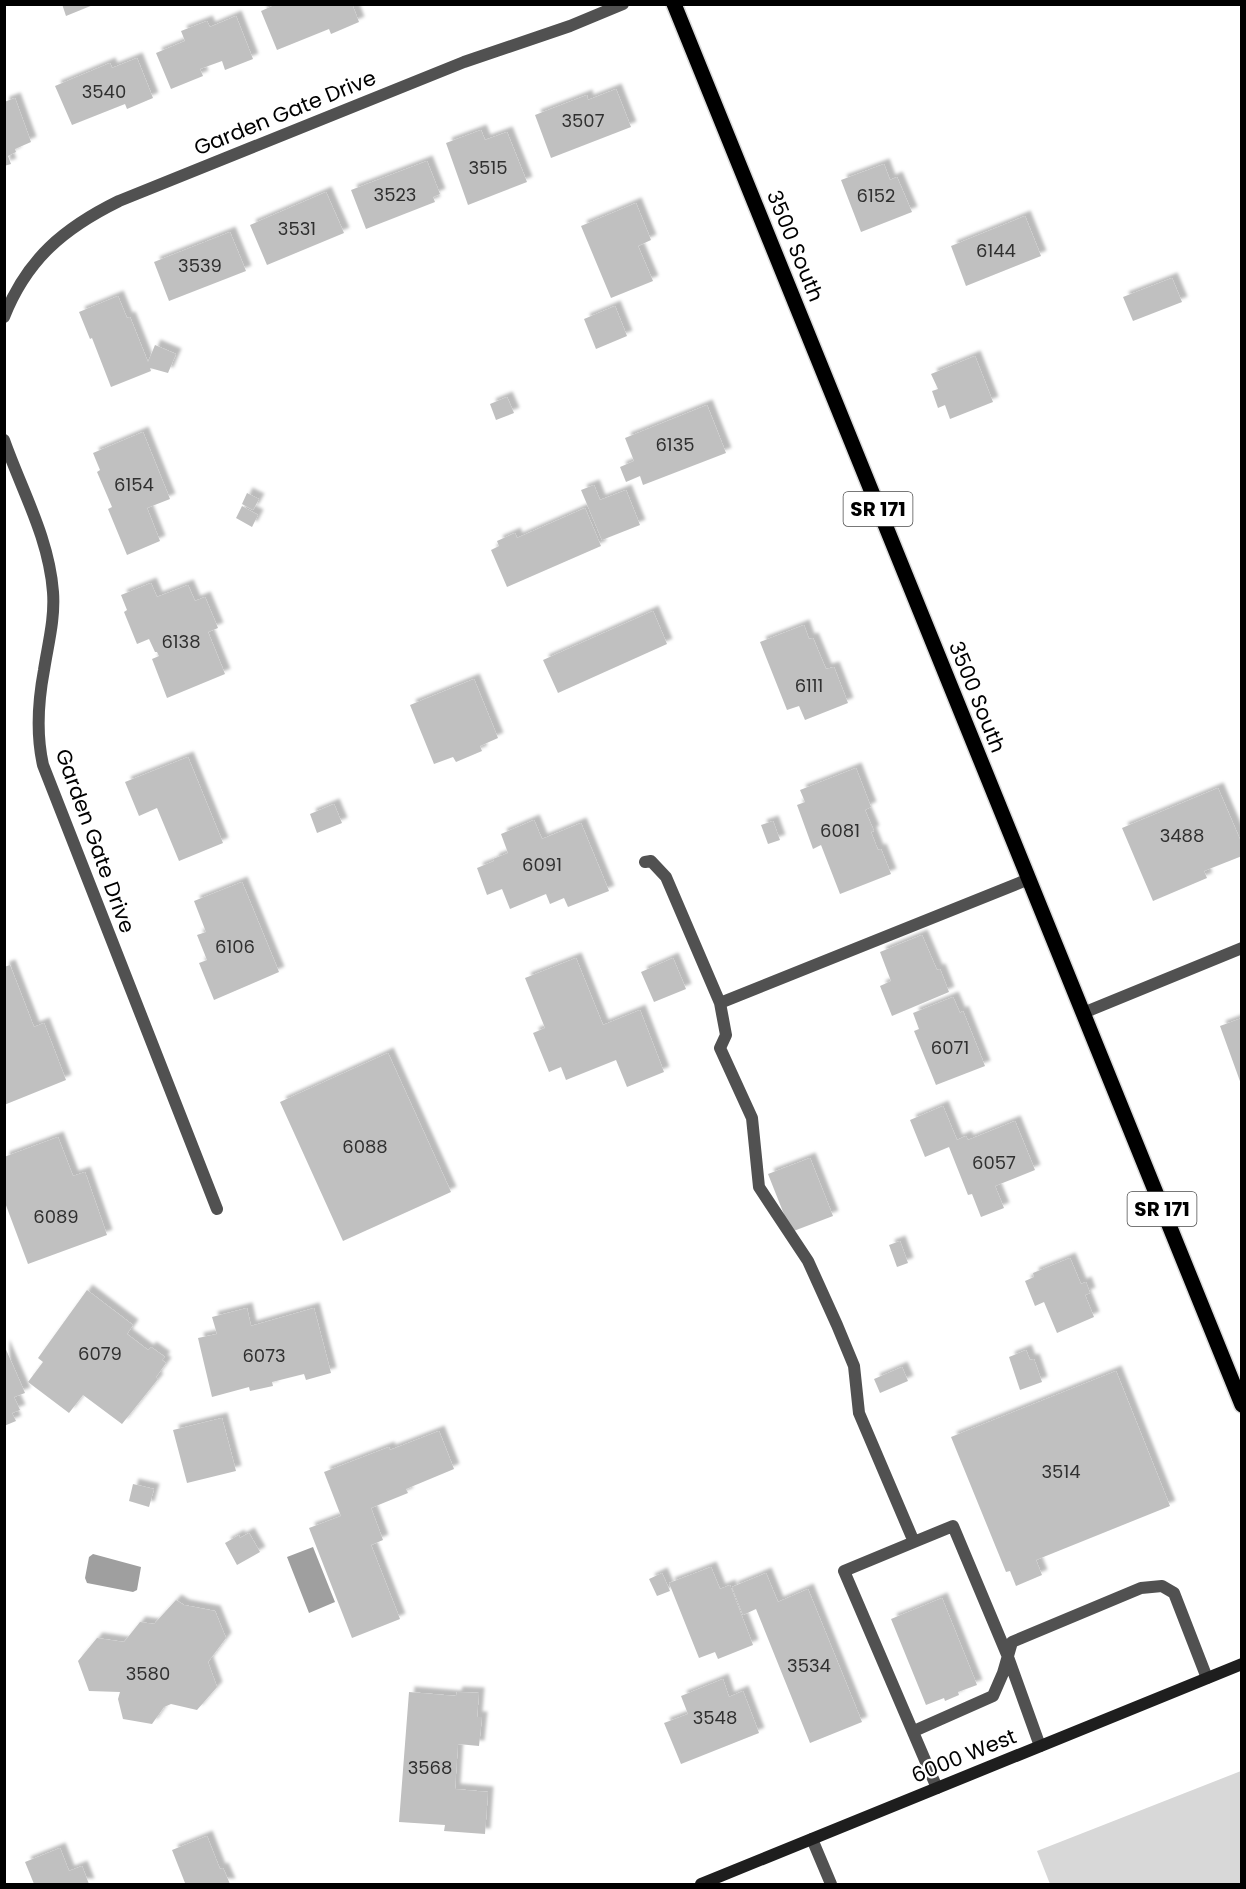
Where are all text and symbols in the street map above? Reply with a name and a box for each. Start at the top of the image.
street label: Garden Gate Drive [189,63,380,162]
house number: 3540 [82,79,126,104]
house number: 3507 [561,108,605,133]
house number: 3515 [469,155,507,180]
house number: 3523 [374,182,416,207]
house number: 6152 [857,183,895,208]
street label: 3500 South [760,186,831,306]
house number: 3531 [278,216,316,241]
house number: 6144 [976,238,1016,263]
house number: 3539 [178,253,222,278]
house number: 6135 [655,432,695,457]
house number: 6154 [114,472,154,497]
road number: SR 171 [844,492,912,526]
house number: 6138 [161,629,201,654]
street label: 3500 South [942,637,1013,757]
house number: 6111 [795,673,823,698]
street label: Garden Gate Drive [49,745,142,937]
house number: 6081 [820,818,860,843]
house number: 3488 [1160,823,1204,848]
house number: 6091 [522,852,562,877]
house number: 6106 [215,934,255,959]
house number: 6071 [931,1035,969,1060]
house number: 6088 [342,1134,388,1159]
house number: 6057 [972,1150,1016,1175]
road number: SR 171 [1128,1192,1196,1226]
house number: 6089 [33,1204,79,1229]
house number: 6079 [78,1341,122,1366]
house number: 6073 [242,1343,286,1368]
house number: 3514 [1042,1459,1081,1484]
house number: 3534 [787,1653,831,1678]
house number: 3580 [126,1661,170,1686]
house number: 3548 [693,1705,737,1730]
street label: 6000 West [907,1721,1021,1790]
house number: 3568 [408,1755,452,1780]

